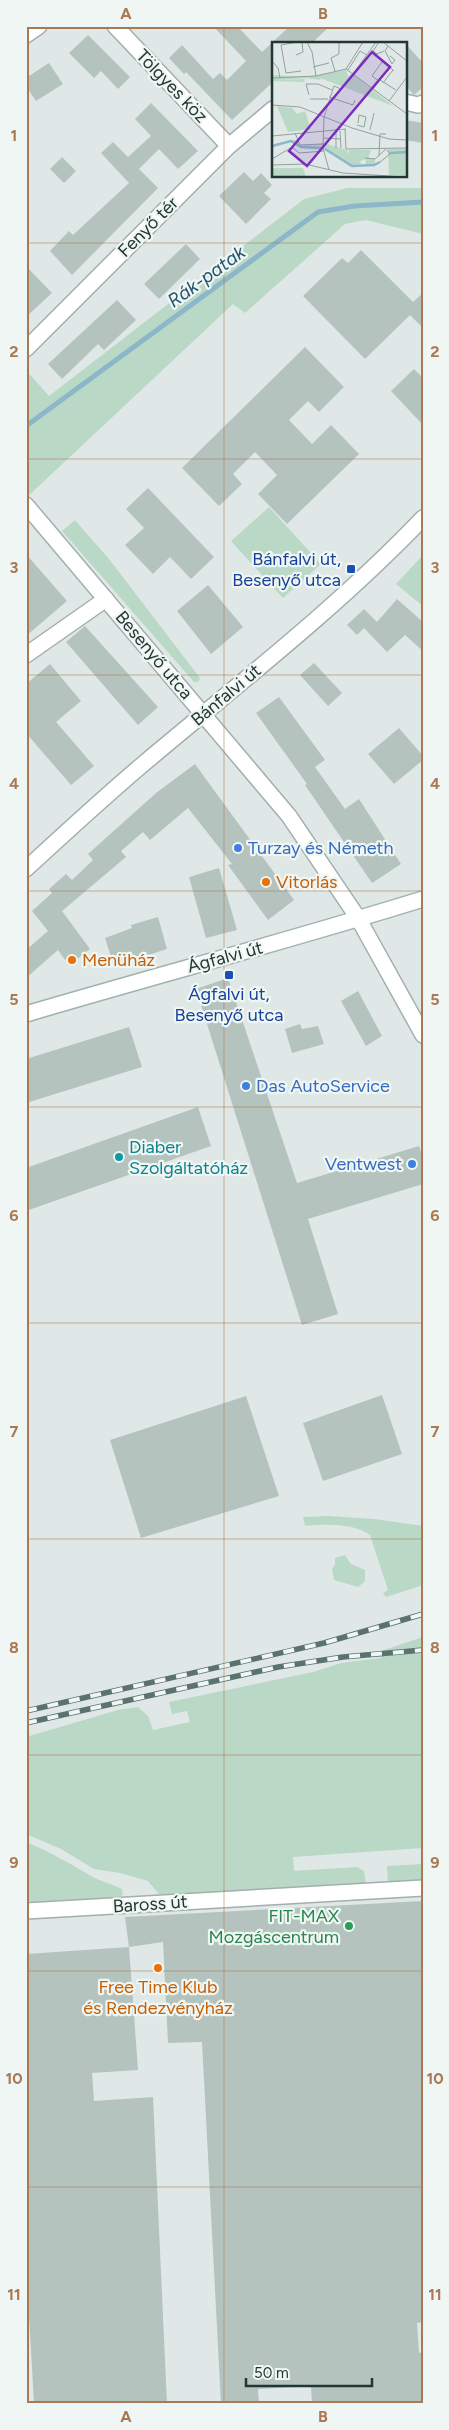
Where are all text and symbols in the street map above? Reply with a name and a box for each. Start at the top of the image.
text: A [120,4,132,23]
text: B [318,4,328,23]
inset map [272,42,406,178]
street label: Tölgyes köz [132,45,213,127]
text: 1 [11,126,17,145]
text: 1 [432,126,438,145]
street label: Fenyő tér [113,192,183,262]
water label: Rák-patak [163,240,250,312]
text: 2 [9,342,19,361]
text: 2 [430,342,440,361]
place label: Bánfalvi út, Besenyő utca [232,548,341,591]
text: 3 [10,558,19,577]
text: 3 [431,558,440,577]
marker: Bánfalvi út, Besenyő utca [345,563,357,575]
street label: Besenyő utca [111,606,197,704]
street label: Bánfalvi út [186,659,266,731]
text: 4 [9,774,19,793]
text: 4 [430,774,440,793]
place label: Turzay és Németh [248,837,393,859]
marker: Turzay és Németh [232,842,244,854]
place label: Vitorlás [276,871,337,893]
marker: Vitorlás [260,876,272,888]
street label: Ágfalvi út [185,936,265,978]
place label: Menüház [82,949,155,971]
marker: Menüház [66,954,78,966]
marker: Ágfalvi út, Besenyő utca [223,969,235,981]
place label: Ágfalvi út, Besenyő utca [175,983,283,1026]
text: 5 [9,990,19,1009]
text: 5 [430,990,440,1009]
place label: Das AutoService [256,1075,390,1097]
marker: Das AutoService [240,1080,252,1092]
place label: Diaber Szolgáltatóház [129,1136,248,1179]
marker: Diaber Szolgáltatóház [113,1151,125,1163]
place label: Ventwest [325,1153,402,1175]
marker: Ventwest [406,1158,418,1170]
text: 6 [9,1206,19,1225]
text: 6 [430,1206,440,1225]
text: 7 [10,1422,19,1441]
text: 7 [431,1422,440,1441]
text: 8 [9,1638,19,1657]
text: 8 [430,1638,440,1657]
text: 9 [9,1853,19,1872]
text: 9 [430,1853,440,1872]
street label: Baross út [112,1890,188,1918]
place label: FIT-MAX Mozgáscentrum [209,1905,339,1948]
marker: FIT-MAX Mozgáscentrum [343,1920,355,1932]
marker: Free Time Klub és Rendezvényház [152,1962,164,1974]
place label: Free Time Klub és Rendezvényház [83,1976,233,2019]
text: 10 [5,2069,23,2088]
text: 10 [426,2069,444,2088]
text: 11 [7,2285,21,2304]
text: 11 [428,2285,442,2304]
scale bar [246,2355,373,2387]
text: 50 m [254,2364,289,2382]
text: A [120,2407,132,2426]
text: B [318,2407,328,2426]

